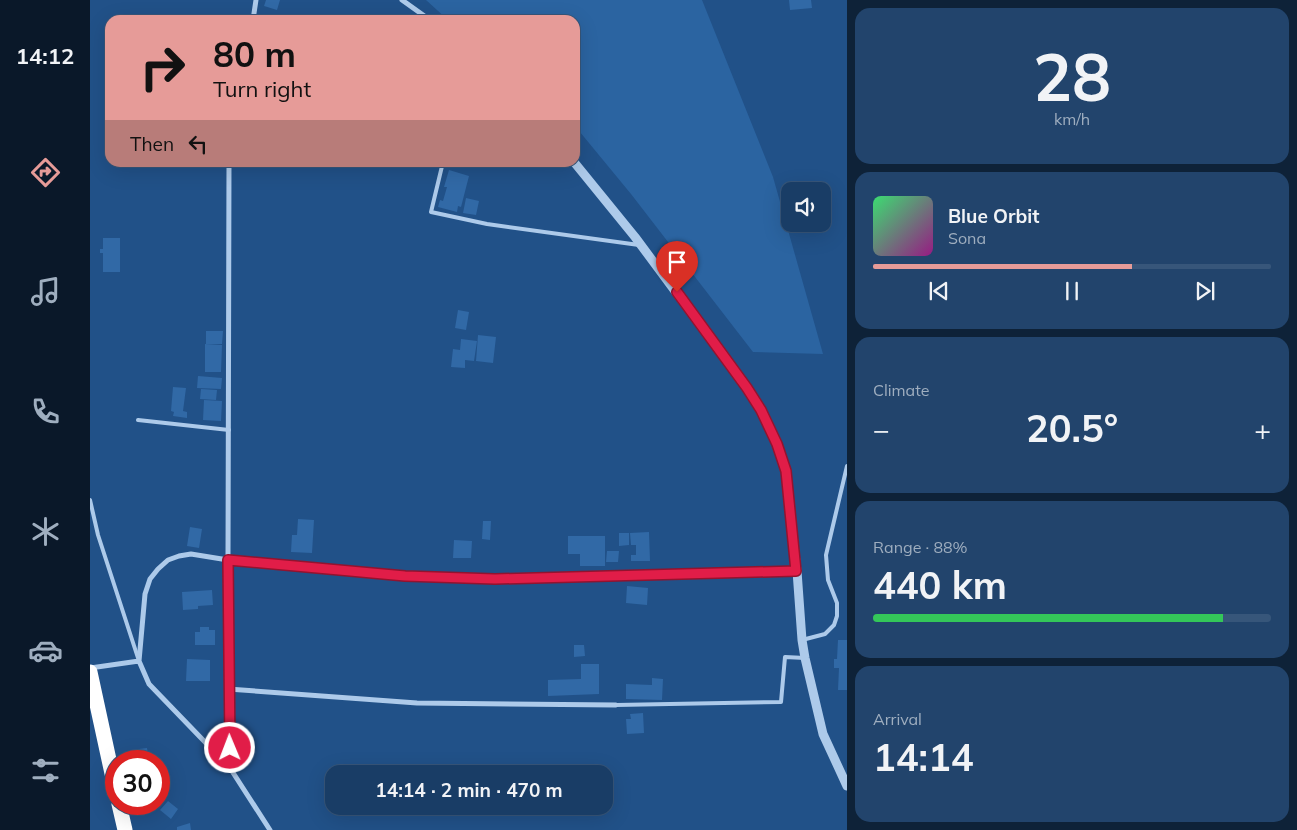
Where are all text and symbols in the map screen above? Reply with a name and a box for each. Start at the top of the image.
text: 80 m [213,32,296,76]
icon: right [130,35,195,100]
text: 28 [1033,36,1111,117]
text: 14:12 [16,42,74,70]
text: Turn right [213,75,311,103]
text: km/h [1054,109,1090,129]
icon: left [184,130,212,158]
text: Then [130,132,174,156]
icon: directions [28,155,63,190]
map controls [781,182,831,232]
button: sound [781,182,831,232]
text: Blue Orbit [948,204,1039,228]
text: Sona [948,228,986,248]
pin [656,241,698,292]
icon: arrive [663,248,691,276]
icon: music [28,274,63,309]
icon: previous [925,277,953,305]
icon: pause [1058,277,1086,305]
icon: next [1191,277,1219,305]
text: Climate [873,380,929,400]
icon: phone [28,394,63,429]
text: 20.5° [1026,404,1118,452]
text: − [873,412,890,447]
text: + [1254,412,1271,447]
icon: climate [28,514,63,549]
text: Range · 88% [873,537,968,557]
text: 440 km [873,561,1007,609]
icon: car [28,633,63,668]
text: Arrival [873,709,922,729]
position arrow [203,721,255,773]
text: 14:14 [873,733,974,781]
speed limit sign: 30 [105,750,170,815]
icon: filters [28,753,63,788]
text: 14:14 · 2 min · 470 m [375,778,563,802]

